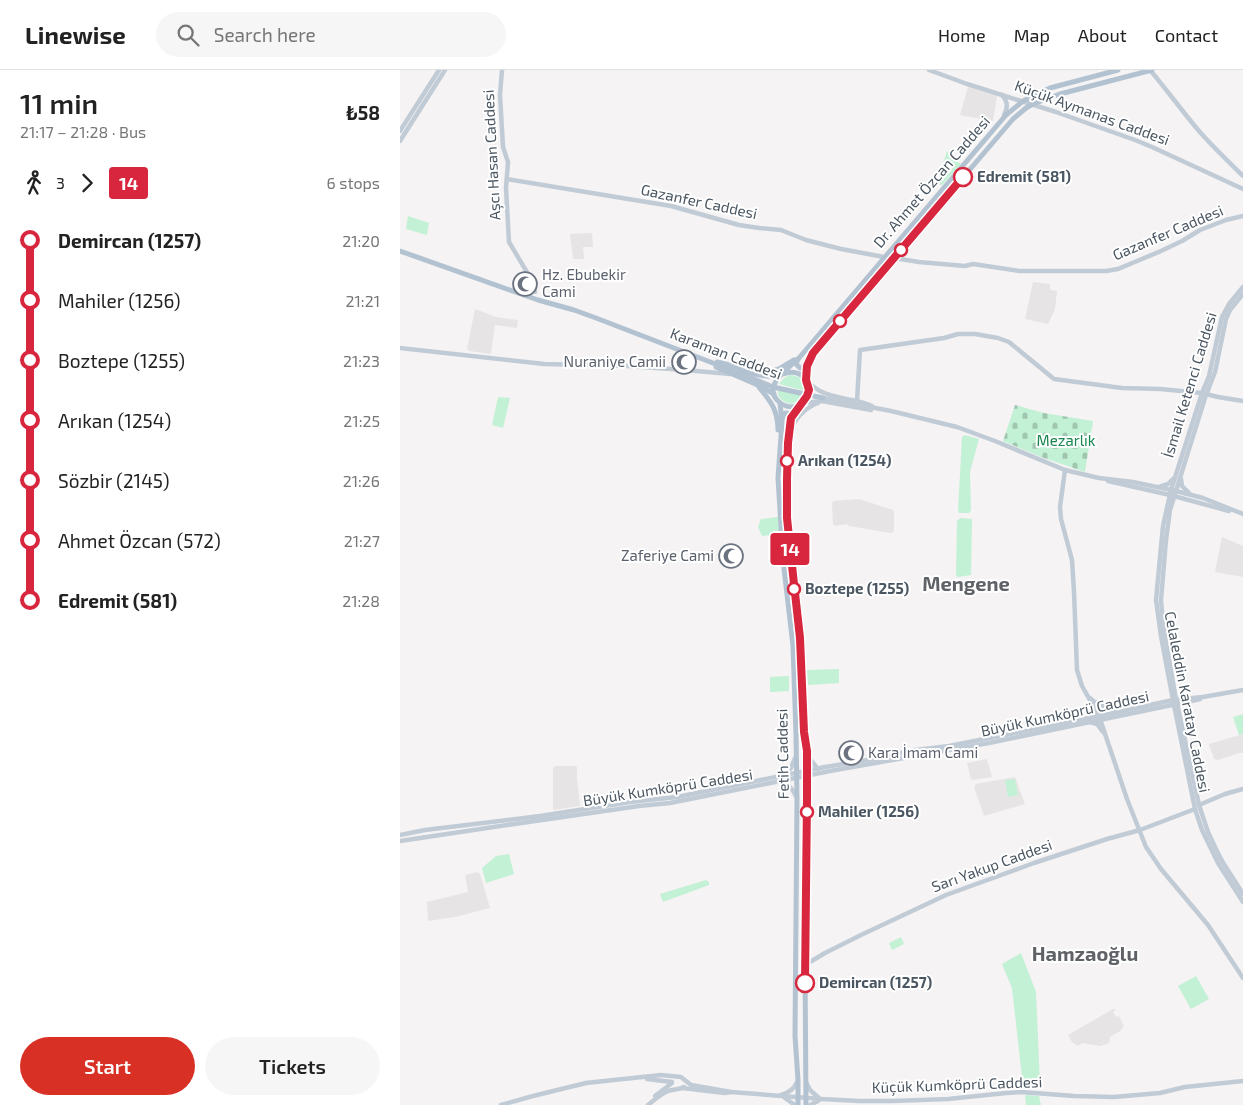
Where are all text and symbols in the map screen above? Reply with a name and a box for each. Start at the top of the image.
search box [156,12,506,57]
text: Linewise [25,20,126,49]
icon: search [174,21,202,49]
text: Search here [214,23,316,46]
text: Home [938,24,986,46]
text: Map [1014,24,1050,46]
text: About [1078,24,1127,46]
text: Contact [1155,24,1218,46]
street label: Küçük Aymanas Caddesi [1012,76,1172,149]
text: 11 min [20,86,98,120]
street label: Aşcı Hasan Caddesi [479,89,504,221]
text: ₺58 [346,101,380,124]
street label: Dr. Ahmet Özcan Caddesi [869,112,993,251]
text: 21:17 – 21:28 · Bus [20,122,146,141]
marker: Edremit (581) [953,167,973,187]
place label: Edremit (581) [977,167,1071,185]
icon: walk [20,169,48,197]
icon: forward [73,169,101,197]
text: 14 [119,172,138,194]
text: 3 [56,173,65,192]
text: 6 stops [327,173,380,192]
street label: Gazanfer Caddesi [639,180,759,222]
street label: Gazanfer Caddesi [1110,201,1226,263]
text: Demircan (1257) [58,229,201,252]
text: 21:20 [342,231,380,250]
unlabelled marker [894,243,908,257]
place label: Hz. Ebubekir Cami [542,265,626,300]
mosque icon: Hz. Ebubekir Cami [512,271,538,297]
text: Mahiler (1256) [58,289,181,312]
text: 21:21 [346,291,380,310]
street label: İsmail Ketenci Caddesi [1158,310,1220,460]
unlabelled marker [833,314,847,328]
street label: Karaman Caddesi [668,323,785,383]
text: Boztepe (1255) [58,349,185,372]
mosque icon: Nuraniye Camii [671,349,697,375]
text: 21:23 [343,351,380,370]
place label: Nuraniye Camii [564,352,666,370]
text: Arıkan (1254) [58,409,171,432]
text: 21:25 [343,411,380,430]
park label: Mezarlık [1037,431,1096,449]
place label: Arıkan (1254) [798,451,892,469]
marker: Arıkan (1254) [780,454,794,468]
text: Sözbir (2145) [58,469,169,492]
text: 21:26 [343,471,380,490]
text: Ahmet Özcan (572) [58,529,221,552]
text: 21:27 [344,531,380,550]
line badge: 14 [768,533,812,565]
text: 14 [780,538,800,560]
mosque icon: Zaferiye Cami [718,543,744,569]
place label: Zaferiye Cami [621,546,714,564]
district label: Mengene [922,571,1010,595]
place label: Boztepe (1255) [805,579,909,597]
marker: Boztepe (1255) [787,582,801,596]
text: Edremit (581) [58,589,177,612]
text: 21:28 [342,591,380,610]
street label: Celaleddin Karatay Caddesi [1162,610,1214,794]
street label: Büyük Kumköprü Caddesi [979,686,1151,740]
street label: Fetih Caddesi [772,708,792,800]
mosque icon: Kara İmam Cami [838,740,864,766]
place label: Kara İmam Cami [868,743,978,761]
street label: Büyük Kumköprü Caddesi [582,765,754,809]
place label: Mahiler (1256) [818,802,919,820]
marker: Mahiler (1256) [800,805,814,819]
street label: Sarı Yakup Caddesi [929,835,1054,895]
district label: Hamzaoğlu [1032,941,1138,965]
marker: Demircan (1257) [795,973,815,993]
place label: Demircan (1257) [819,973,932,991]
button: Start [20,1037,195,1095]
button: Tickets [205,1037,380,1095]
street label: Küçük Kumköprü Caddesi [871,1072,1043,1097]

